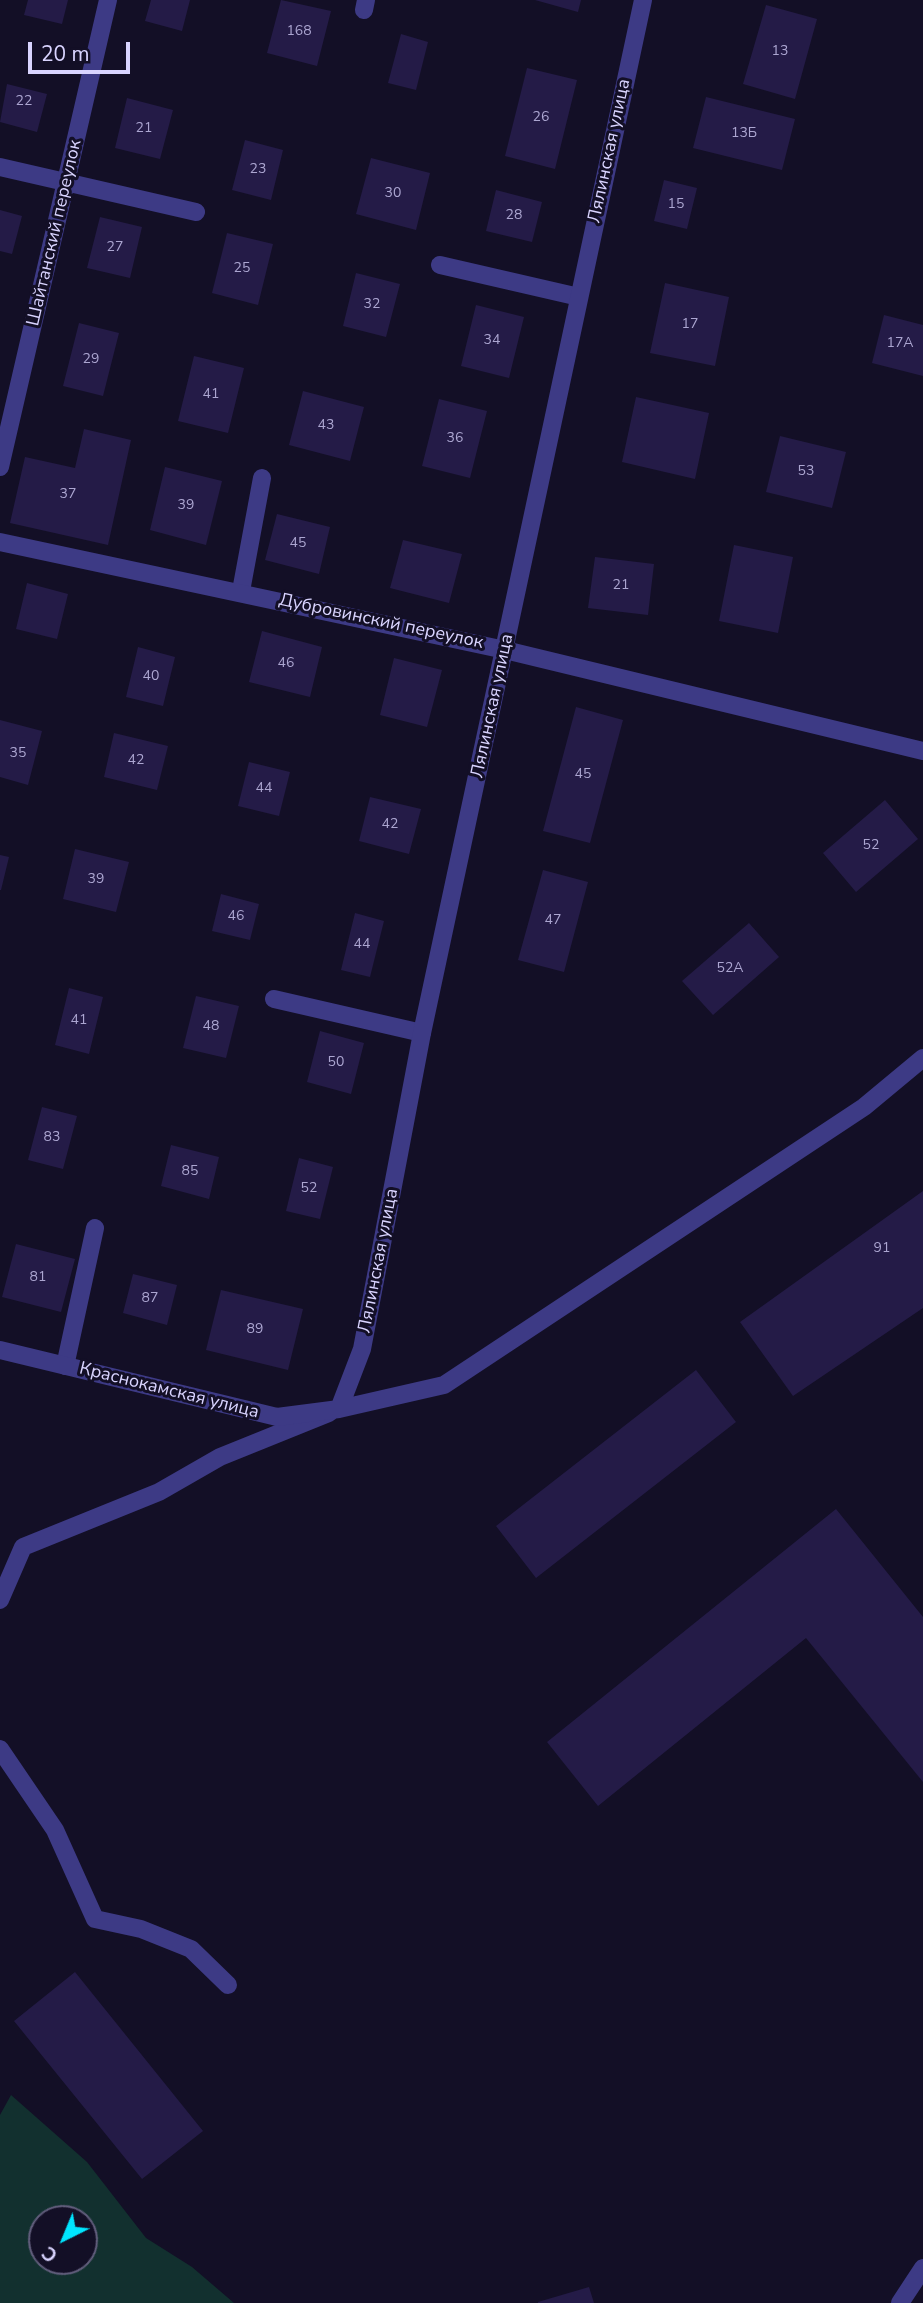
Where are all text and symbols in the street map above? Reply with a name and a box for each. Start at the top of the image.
house number: 168 [286,24,312,40]
scale bar [32,28,133,72]
text: 20 m [41,40,90,68]
house number: 13 [772,44,788,60]
street label: Лялинская улица [584,77,636,225]
house number: 22 [16,94,32,110]
house number: 26 [533,110,549,126]
house number: 21 [136,121,152,137]
house number: 13Б [731,126,757,142]
street label: Шайтанский переулок [23,138,87,328]
house number: 23 [250,162,266,178]
house number: 30 [385,186,401,202]
house number: 15 [668,197,684,213]
house number: 28 [506,208,522,224]
house number: 27 [107,240,123,256]
house number: 25 [234,261,250,277]
house number: 32 [364,297,380,313]
house number: 17 [682,317,698,333]
house number: 34 [484,333,500,349]
house number: 17А [886,336,914,352]
house number: 29 [83,352,99,368]
house number: 41 [203,387,219,403]
house number: 43 [318,418,334,434]
house number: 36 [447,431,463,447]
house number: 53 [798,464,814,480]
house number: 37 [60,487,76,503]
house number: 39 [178,498,194,514]
house number: 45 [290,536,306,552]
house number: 21 [613,578,629,594]
street label: Дубровинский переулок [277,590,485,654]
street label: Лялинская улица [467,632,519,780]
house number: 46 [278,656,294,672]
house number: 40 [143,669,159,685]
house number: 35 [10,746,26,762]
house number: 42 [128,753,144,769]
house number: 45 [575,767,591,783]
house number: 44 [256,781,272,797]
house number: 42 [382,817,398,833]
house number: 52 [863,838,879,854]
house number: 39 [88,872,104,888]
house number: 46 [228,909,244,925]
house number: 47 [545,913,561,929]
house number: 44 [354,937,370,953]
house number: 52А [716,961,744,977]
house number: 41 [71,1013,87,1029]
house number: 48 [203,1019,219,1035]
house number: 50 [328,1055,344,1071]
house number: 83 [44,1130,60,1146]
house number: 85 [182,1164,198,1180]
house number: 52 [301,1181,317,1197]
street label: Лялинская улица [354,1187,404,1335]
house number: 91 [874,1241,890,1257]
house number: 81 [30,1270,46,1286]
house number: 87 [142,1291,158,1307]
house number: 89 [247,1322,263,1338]
street label: Краснокамская улица [77,1358,261,1424]
north arrow [28,2205,98,2275]
text: С [36,2240,64,2268]

